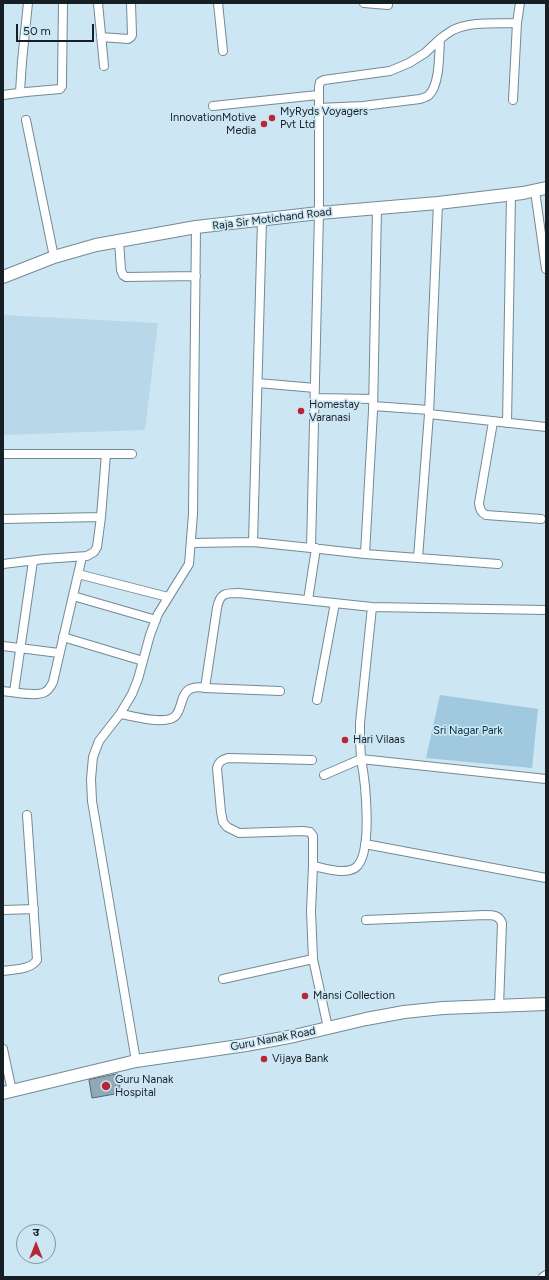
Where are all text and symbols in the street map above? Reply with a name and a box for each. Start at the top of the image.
scale bar [18,16,96,42]
text: 50 m [23,24,51,38]
place label: MyRyds Voyagers Pvt Ltd [280,105,368,131]
place label: InnovationMotive Media [170,111,256,137]
marker: MyRyds Voyagers Pvt Ltd [267,113,277,123]
marker: InnovationMotive Media [259,119,269,129]
street label: Raja Sir Motichand Road [212,205,332,233]
place label: Homestay Varanasi [309,398,360,424]
marker: Homestay Varanasi [296,406,306,416]
park label: Sri Nagar Park [433,724,503,738]
place label: Hari Vilaas [353,733,405,747]
marker: Hari Vilaas [340,735,350,745]
place label: Mansi Collection [313,989,395,1003]
marker: Mansi Collection [300,991,310,1001]
street label: Guru Nanak Road [229,1024,317,1054]
place label: Vijaya Bank [272,1052,328,1066]
marker: Vijaya Bank [259,1054,269,1064]
place label: Guru Nanak Hospital [115,1073,173,1099]
marker: Guru Nanak Hospital [100,1080,112,1092]
north arrow [16,1224,56,1264]
text: उ [33,1226,39,1239]

